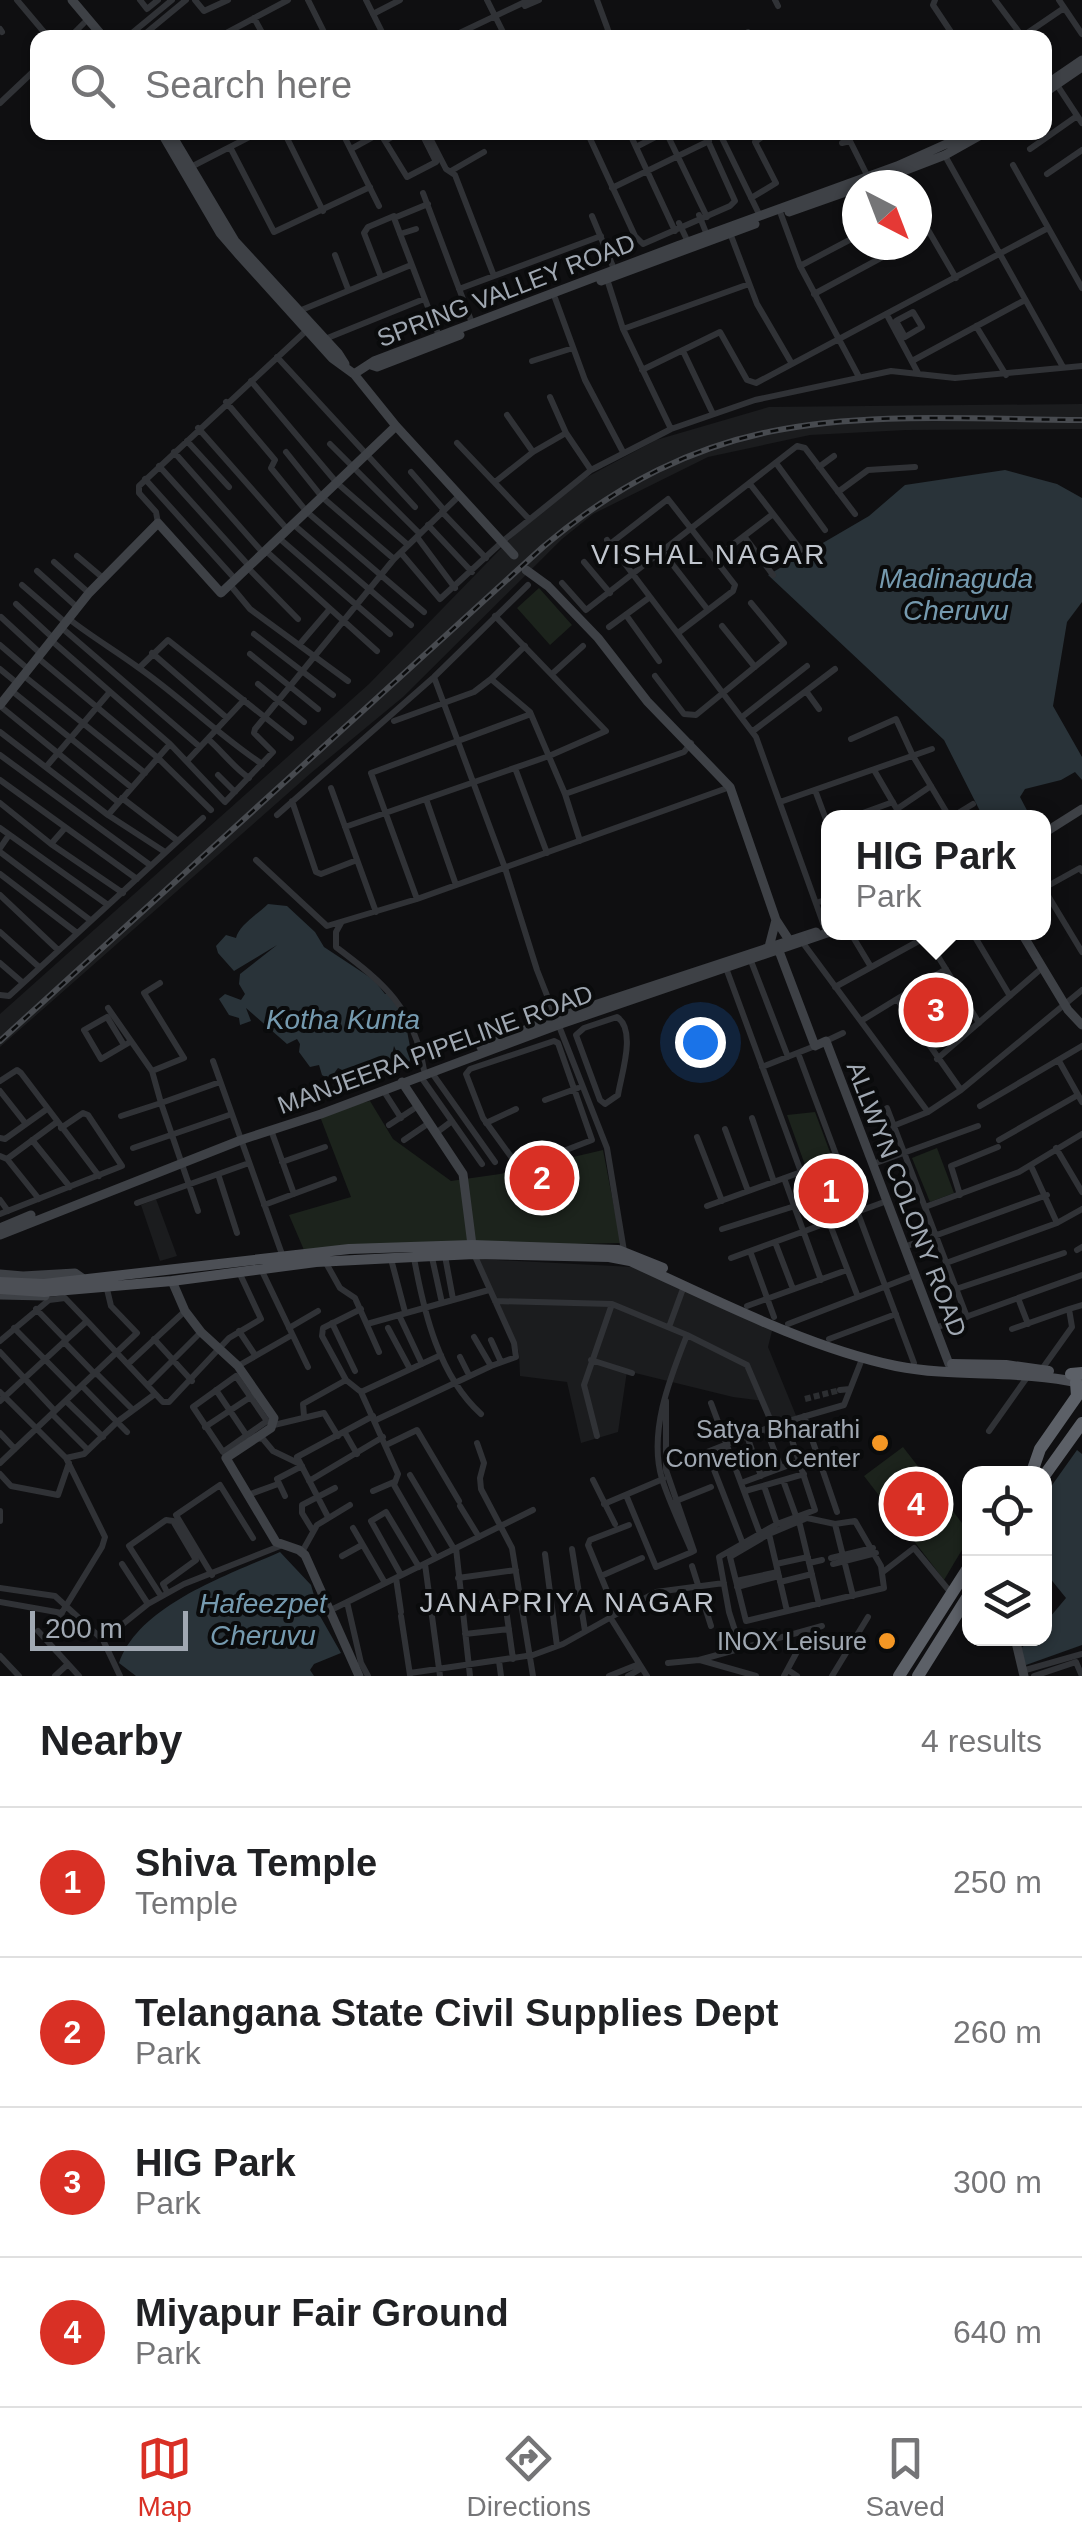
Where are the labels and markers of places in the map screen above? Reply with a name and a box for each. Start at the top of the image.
pin: 3 [904,972,968,1048]
pin: 2 [510,1140,574,1216]
pin: 1 [798,1154,864,1228]
place label: Satya Bharathi Convetion Center [665,1415,860,1472]
marker: Satya Bharathi Convetion Center [869,1432,891,1454]
pin: 4 [884,1466,948,1542]
place label: INOX Leisure [717,1627,867,1655]
marker: INOX Leisure [876,1630,898,1652]

